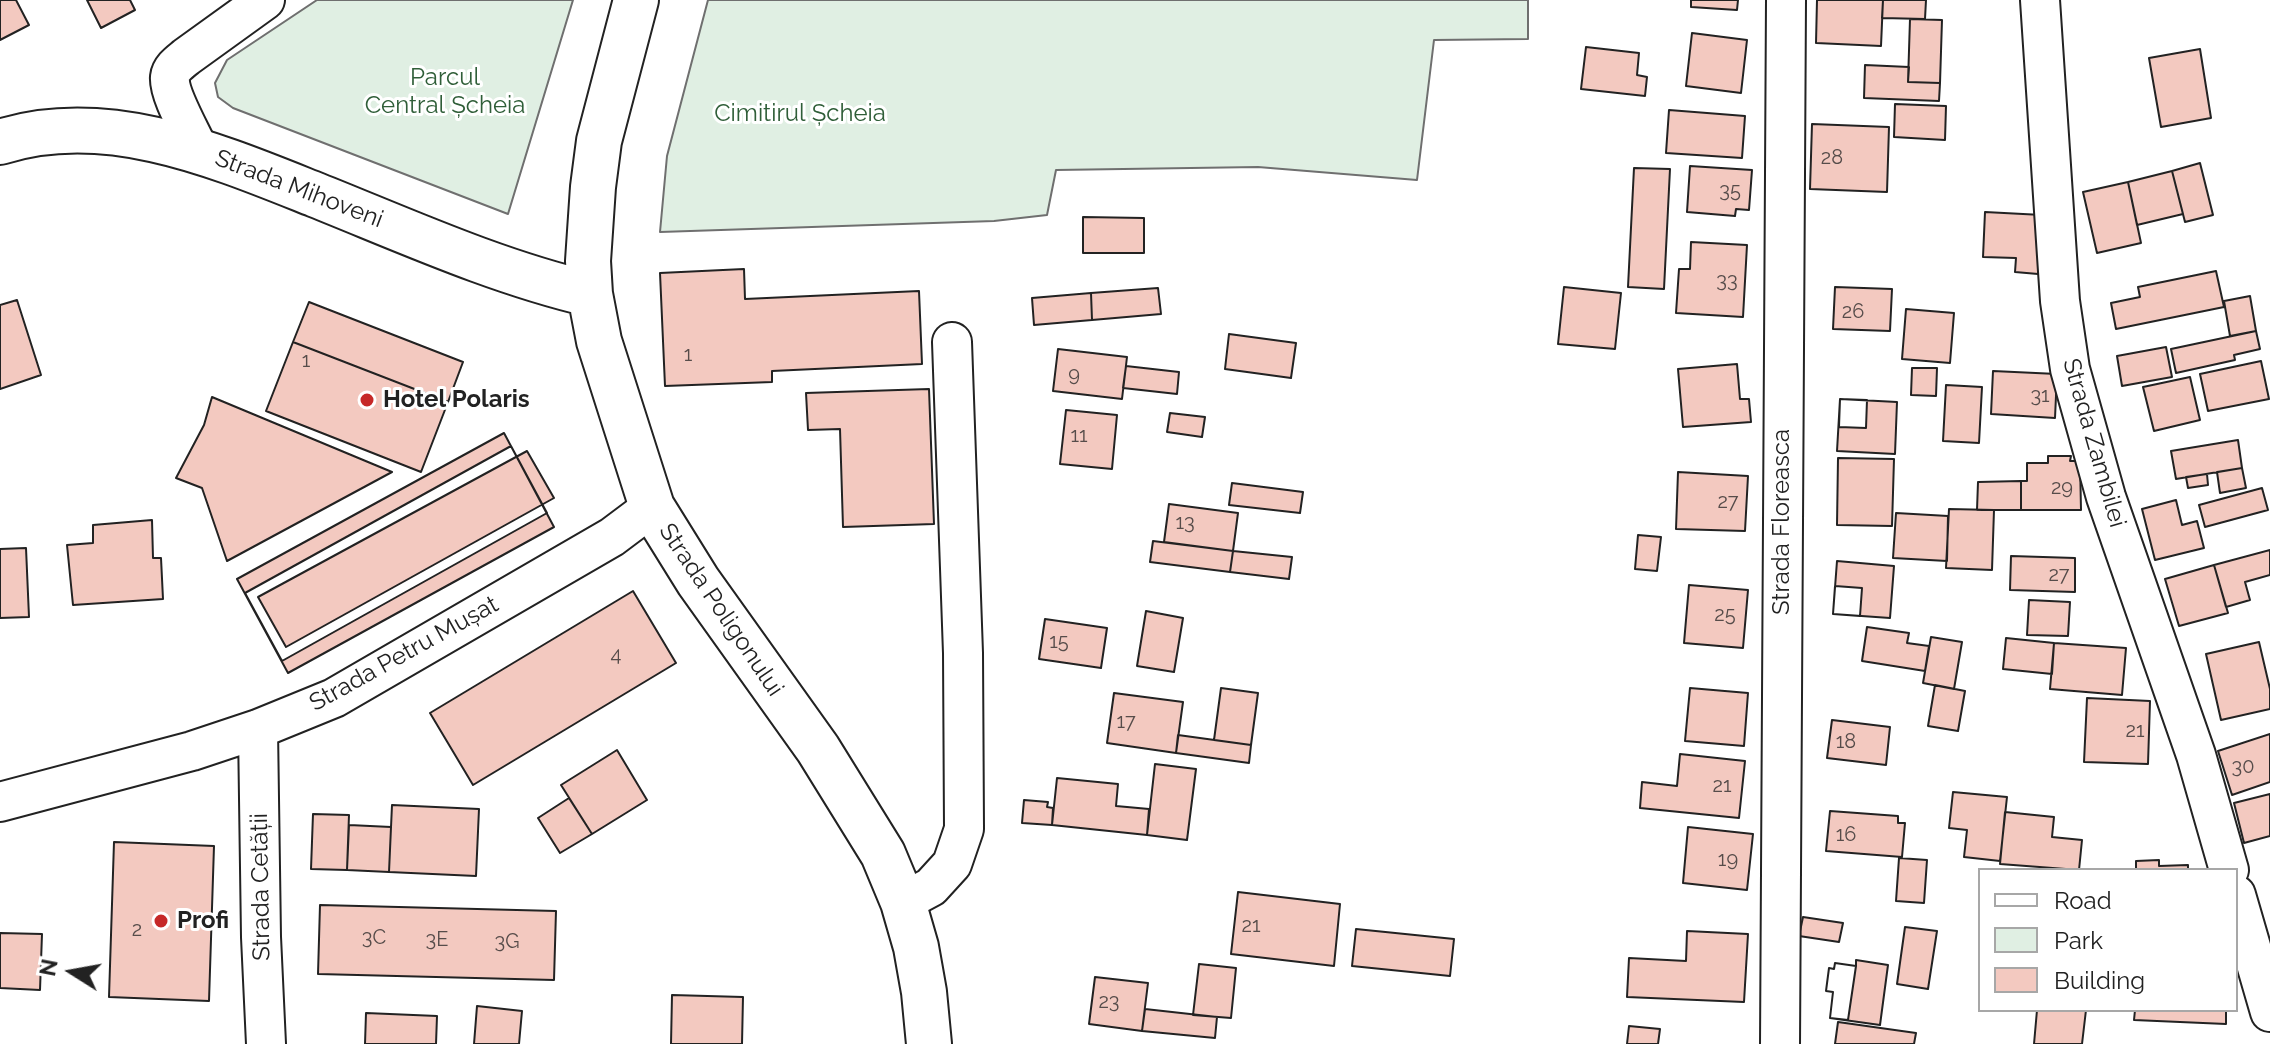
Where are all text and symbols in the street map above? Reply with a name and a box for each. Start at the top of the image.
park label: Parcul Central Șcheia [365,64,525,120]
park label: Cimitirul Șcheia [714,100,886,128]
street label: Strada Mihoveni [211,144,387,234]
house number: 28 [1821,146,1843,170]
house number: 35 [1719,179,1741,203]
house number: 33 [1716,269,1738,293]
house number: 26 [1842,300,1864,324]
house number: 1 [684,343,692,367]
house number: 1 [302,349,310,373]
street label: Strada Zambilei [2056,355,2132,531]
house number: 9 [1068,363,1080,387]
house number: 31 [2030,384,2050,408]
place label: Hotel Polaris [383,386,530,414]
marker: Hotel Polaris [358,391,376,409]
house number: 11 [1070,424,1088,448]
street label: Strada Floreasca [1768,429,1796,615]
house number: 29 [2051,476,2073,500]
house number: 27 [1717,490,1739,514]
house number: 13 [1175,511,1195,535]
street label: Strada Poligonului [653,518,789,702]
house number: 27 [2048,563,2070,587]
street label: Strada Petru Mușat [305,590,503,718]
house number: 25 [1714,603,1736,627]
house number: 15 [1049,630,1069,654]
house number: 4 [611,643,621,667]
house number: 17 [1116,710,1136,734]
house number: 21 [2126,719,2144,743]
house number: 18 [1836,730,1856,754]
house number: 30 [2232,755,2254,779]
house number: 21 [1713,774,1731,798]
street label: Strada Cetății [245,813,277,961]
house number: 16 [1836,823,1856,847]
house number: 19 [1718,848,1738,872]
legend [1978,868,2238,1012]
text: Road [2054,886,2112,915]
place label: Profi [177,907,229,935]
marker: Profi [152,912,170,930]
house number: 21 [1242,914,1260,938]
house number: 2 [132,918,142,942]
house number: 3C [362,926,386,950]
text: Park [2054,926,2103,955]
house number: 3E [426,928,448,952]
house number: 3G [495,930,519,954]
north arrow [32,932,112,1012]
text: N [34,957,63,978]
text: Building [2054,966,2145,995]
house number: 23 [1098,990,1120,1014]

